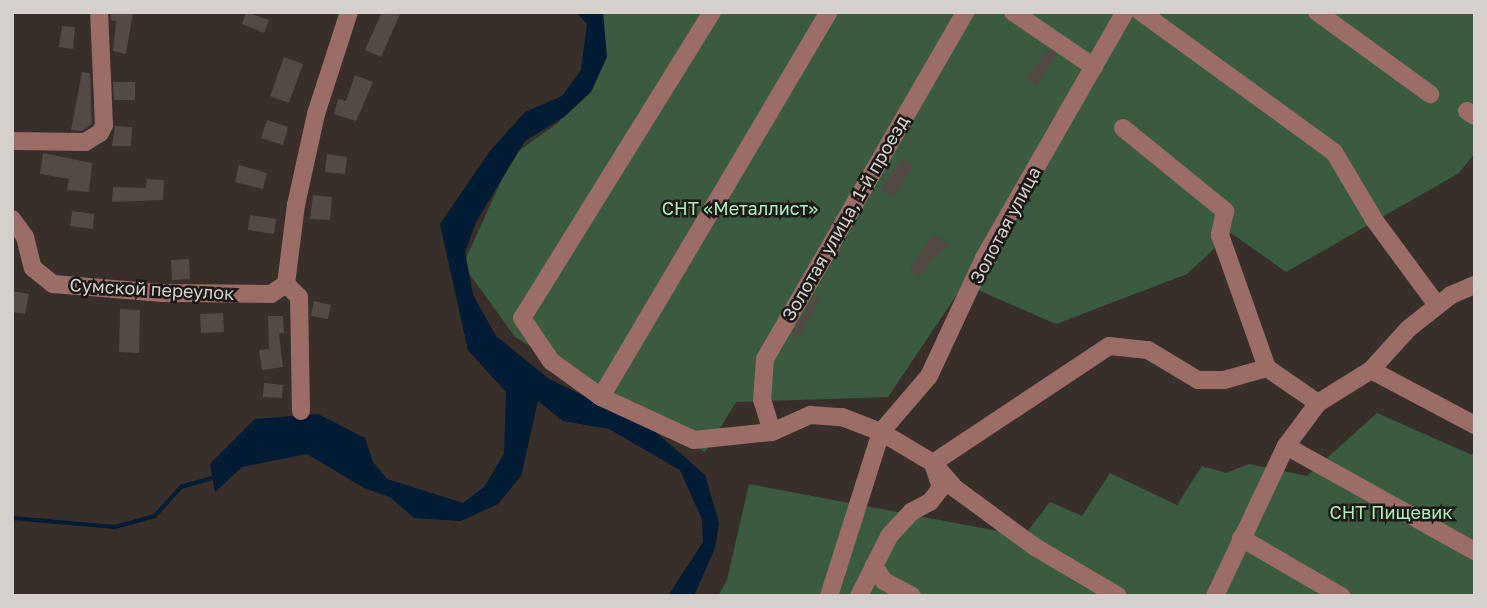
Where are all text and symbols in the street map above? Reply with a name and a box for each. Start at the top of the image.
street label: Золотая улица, 1-й проезд [777,111,913,325]
street label: Золотая улица [965,163,1045,287]
park label: СНТ «Металлист» [662,197,818,219]
street label: Сумской переулок [69,274,235,304]
park label: СНТ Пищевик [1329,501,1453,523]

